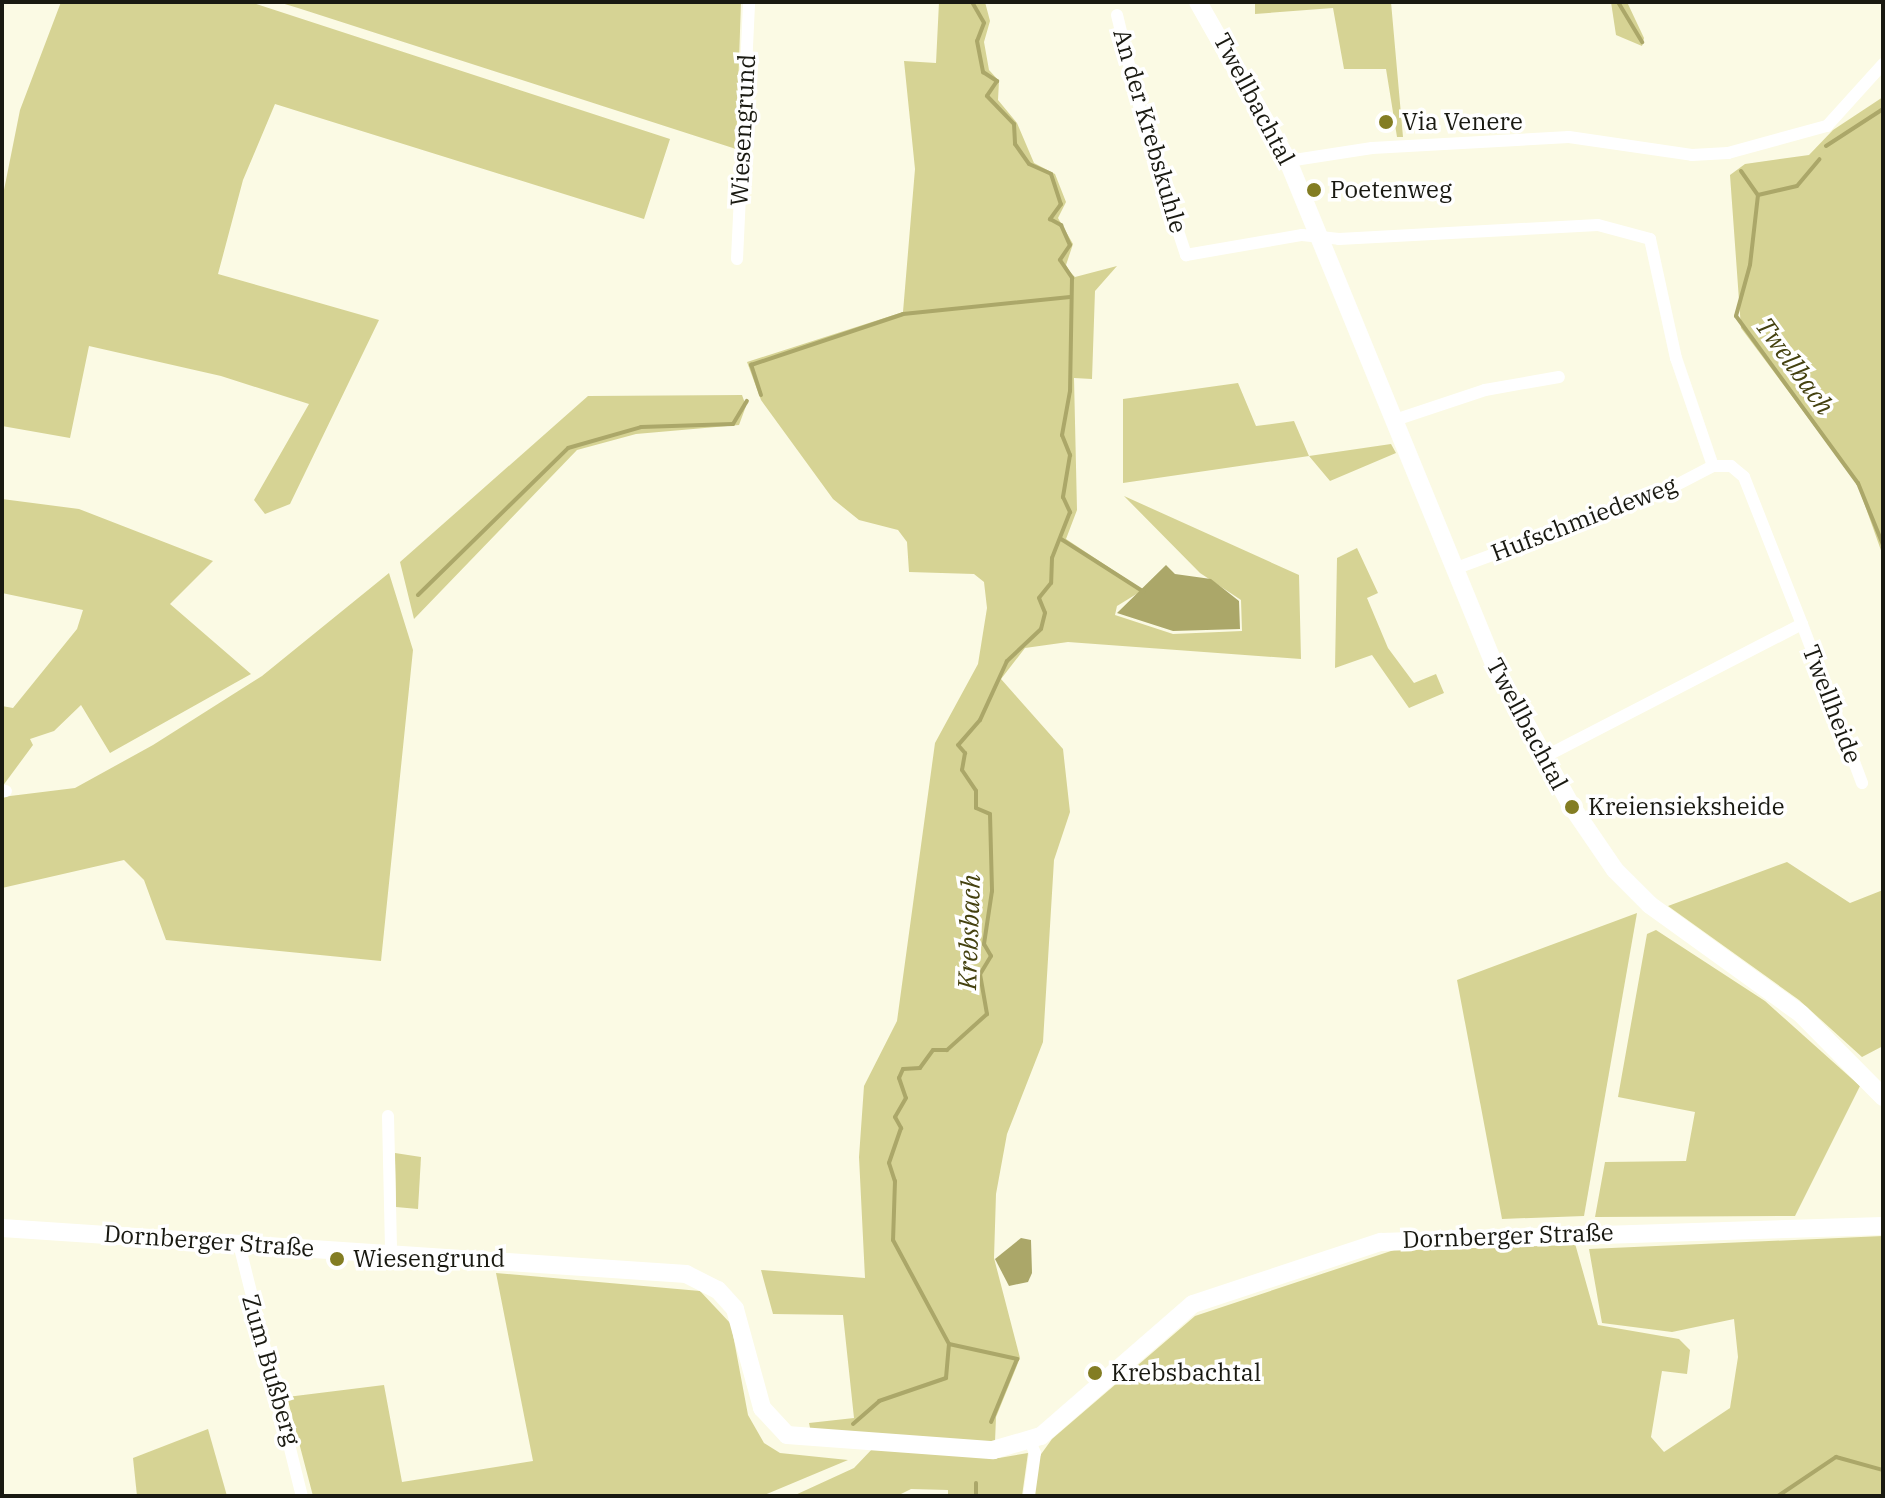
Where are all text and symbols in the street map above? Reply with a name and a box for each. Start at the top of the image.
street label: An der Krebskuhle [1107,26,1193,236]
street label: Twellbachtal [1207,28,1301,170]
street label: Wiesengrund [725,53,761,207]
place label: Via Venere [1402,108,1523,136]
marker: Via Venere [1377,113,1395,131]
place label: Poetenweg [1330,176,1452,204]
marker: Poetenweg [1305,181,1323,199]
water label: Twellbach [1749,311,1841,421]
street label: Hufschmiedeweg [1487,470,1681,568]
street label: Twellheide [1796,641,1868,767]
street label: Twellbachtal [1480,653,1574,795]
place label: Kreiensieksheide [1588,793,1785,821]
marker: Kreiensieksheide [1563,798,1581,816]
water label: Krebsbach [951,874,987,990]
street label: Dornberger Straße [1402,1218,1614,1254]
street label: Dornberger Straße [103,1219,315,1263]
place label: Wiesengrund [353,1245,505,1273]
marker: Wiesengrund [328,1250,346,1268]
street label: Zum Bußberg [236,1291,306,1449]
place label: Krebsbachtal [1111,1359,1261,1387]
marker: Krebsbachtal [1086,1364,1104,1382]

